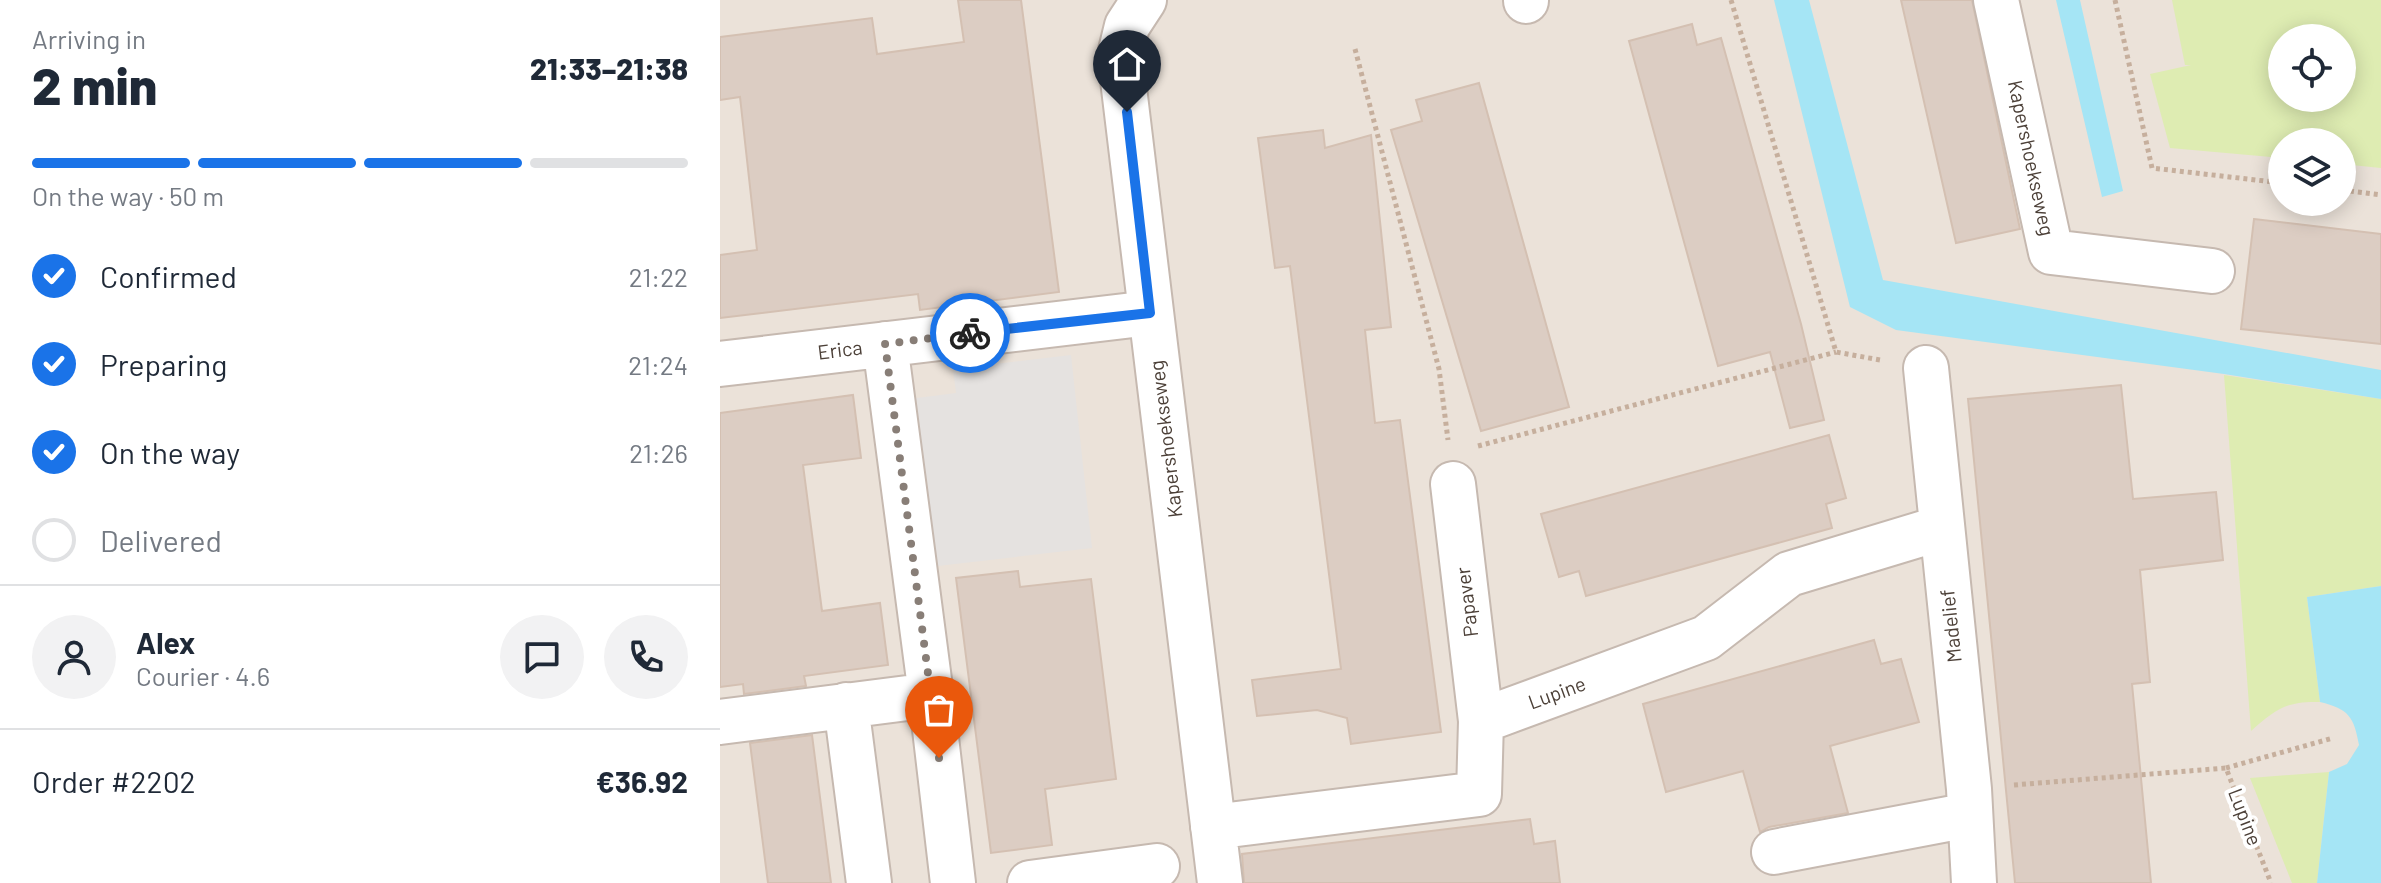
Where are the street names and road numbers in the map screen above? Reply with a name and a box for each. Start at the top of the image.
street label: Kapershoekseweg [2004,78,2060,238]
street label: Erica [816,334,864,364]
street label: Kapershoekseweg [1143,359,1187,519]
street label: Papaver [1450,566,1482,638]
street label: Madelief [1934,588,1966,664]
street label: Lupine [1525,671,1589,714]
street label: Lupine [2224,785,2268,849]

